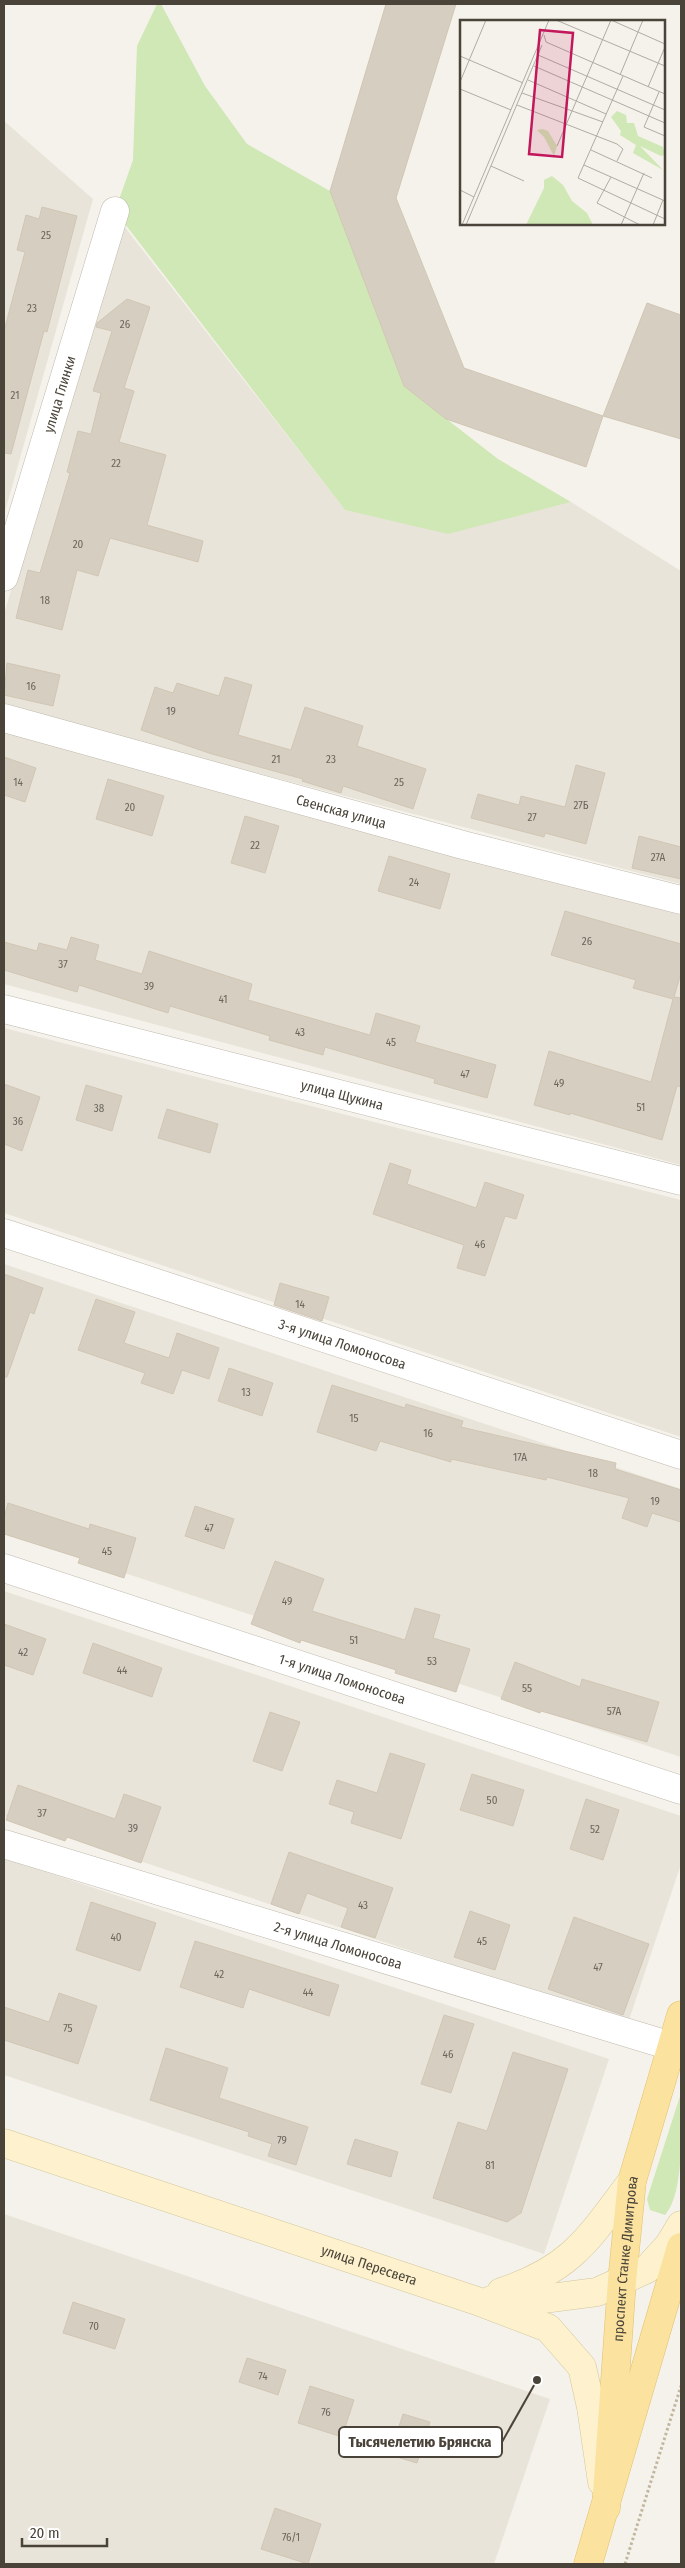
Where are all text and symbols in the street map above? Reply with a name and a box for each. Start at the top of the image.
inset map [460,20,665,225]
house number: 25 [41,229,51,242]
house number: 23 [27,302,37,315]
house number: 26 [120,318,131,331]
street label: улица Глинки [40,354,79,435]
house number: 21 [11,389,19,402]
house number: 22 [111,457,121,470]
house number: 20 [73,538,84,551]
house number: 18 [40,594,50,607]
house number: 16 [26,680,36,693]
house number: 19 [166,705,176,718]
house number: 21 [272,753,280,766]
house number: 23 [326,753,336,766]
house number: 14 [13,776,23,789]
house number: 25 [394,776,404,789]
street label: Свенская улица [294,791,388,832]
house number: 27Б [573,799,589,812]
house number: 20 [125,801,136,814]
house number: 27 [527,811,537,824]
house number: 22 [250,839,260,852]
house number: 27А [651,851,666,864]
house number: 24 [409,876,420,889]
house number: 26 [582,935,593,948]
house number: 37 [58,958,68,971]
house number: 39 [144,980,154,993]
house number: 41 [218,993,228,1006]
house number: 43 [295,1026,305,1039]
house number: 45 [386,1036,396,1049]
house number: 47 [460,1068,470,1081]
street label: улица Щукина [299,1076,385,1114]
house number: 49 [554,1077,564,1090]
house number: 51 [637,1101,645,1114]
house number: 38 [94,1102,105,1115]
house number: 36 [13,1115,24,1128]
house number: 46 [475,1238,486,1251]
house number: 14 [295,1298,305,1311]
street label: 3-я улица Ломоносова [276,1315,408,1373]
house number: 13 [241,1386,251,1399]
house number: 15 [349,1412,359,1425]
house number: 16 [423,1427,433,1440]
house number: 17А [513,1451,527,1464]
house number: 18 [588,1467,598,1480]
house number: 19 [650,1495,660,1508]
house number: 47 [204,1522,214,1535]
house number: 45 [102,1545,112,1558]
house number: 49 [282,1595,292,1608]
house number: 51 [350,1634,358,1647]
house number: 42 [18,1646,28,1659]
street label: 1-я улица Ломоносова [277,1650,408,1708]
house number: 53 [427,1655,437,1668]
house number: 44 [117,1664,128,1677]
house number: 55 [522,1682,532,1695]
house number: 57А [607,1705,622,1718]
house number: 50 [487,1794,498,1807]
house number: 37 [37,1807,47,1820]
house number: 39 [128,1822,138,1835]
house number: 52 [590,1823,600,1836]
house number: 43 [358,1899,368,1912]
street label: 2-я улица Ломоносова [272,1918,404,1973]
house number: 40 [110,1931,122,1944]
house number: 45 [477,1935,487,1948]
house number: 47 [593,1961,603,1974]
house number: 42 [214,1968,224,1981]
house number: 44 [303,1986,314,1999]
house number: 75 [63,2022,73,2035]
house number: 46 [443,2048,454,2061]
house number: 79 [277,2134,287,2147]
house number: 81 [485,2159,495,2172]
street label: проспект Станке Димитрова [609,2174,642,2342]
street label: улица Пересвета [319,2241,419,2289]
house number: 70 [89,2320,99,2333]
house number: 74 [258,2370,268,2383]
house number: 76 [321,2406,331,2419]
callout: Тысячелетию Брянска [339,2427,502,2457]
text: Тысячелетию Брянска [348,2433,492,2451]
scale bar [22,2516,108,2548]
text: 20 m [30,2524,60,2542]
house number: 76/1 [282,2531,300,2544]

